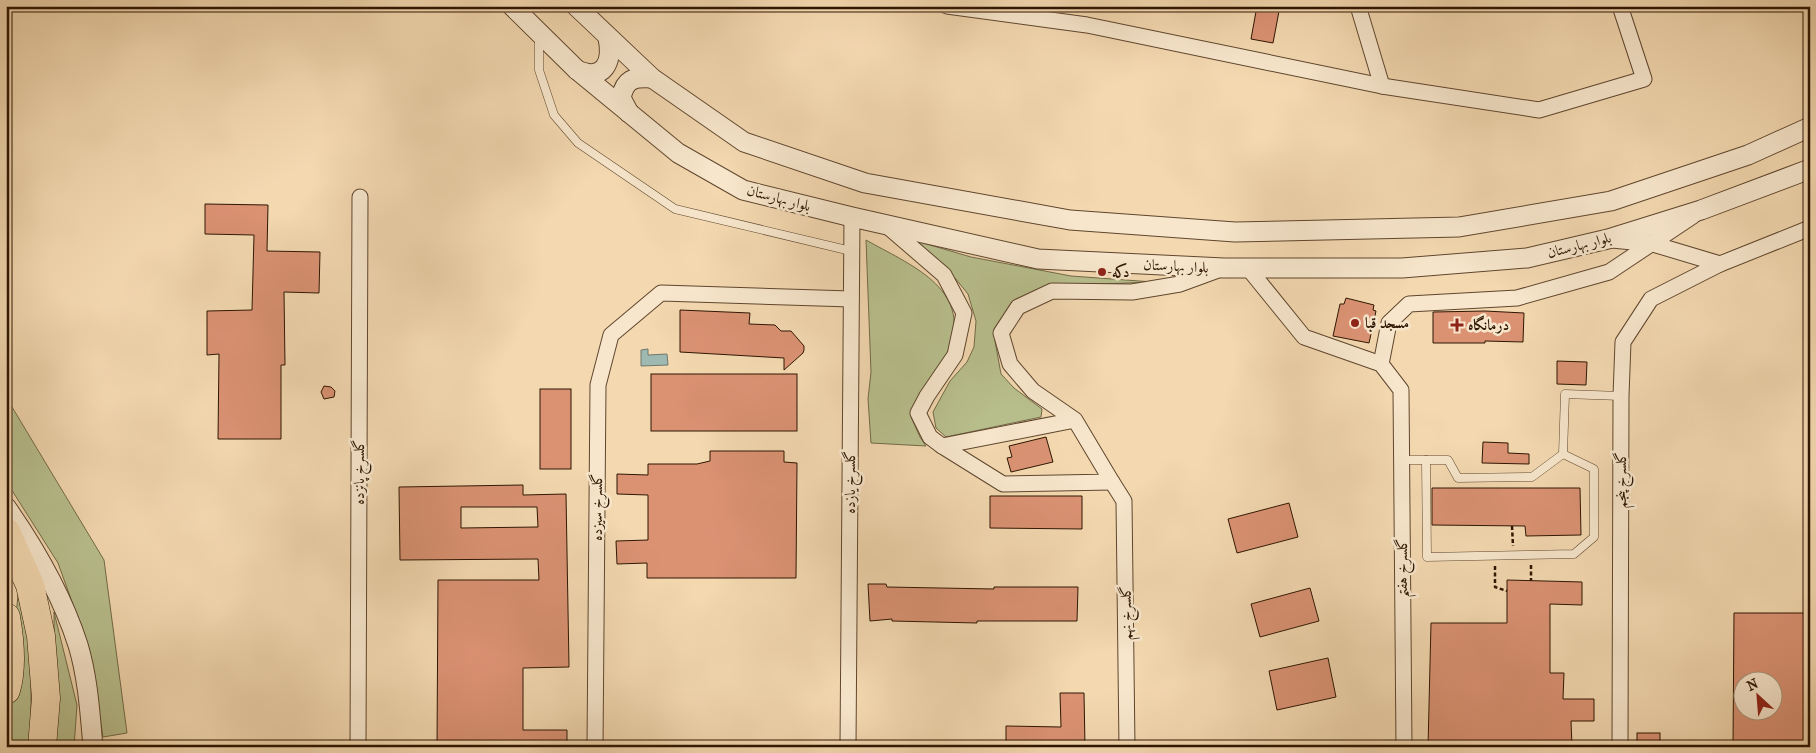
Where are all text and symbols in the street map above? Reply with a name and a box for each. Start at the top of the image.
street label: بلوار بهارستان [745,181,813,216]
street label: بلوار بهارستان [1545,228,1613,263]
street label: بلوار بهارستان [1143,255,1209,278]
place label: دکه [1112,263,1130,281]
marker: دکه [1096,266,1108,278]
place label: مسجد قبا [1365,314,1409,332]
place label: درمانگاه [1468,315,1509,334]
marker: مسجد قبا [1349,317,1361,329]
marker: درمانگاه [1450,318,1464,332]
street label: گلسرخ پانزده [350,439,372,505]
street label: گلسرخ یازده [841,450,863,514]
street label: گلسرخ پنجم [1612,452,1635,508]
street label: گلسرخ سیزده [588,473,610,541]
street label: گلسرخ هفتم [1393,538,1417,598]
street label: گلسرخ نهم [1117,585,1140,640]
north arrow [1734,670,1784,720]
text: N [1744,675,1761,695]

